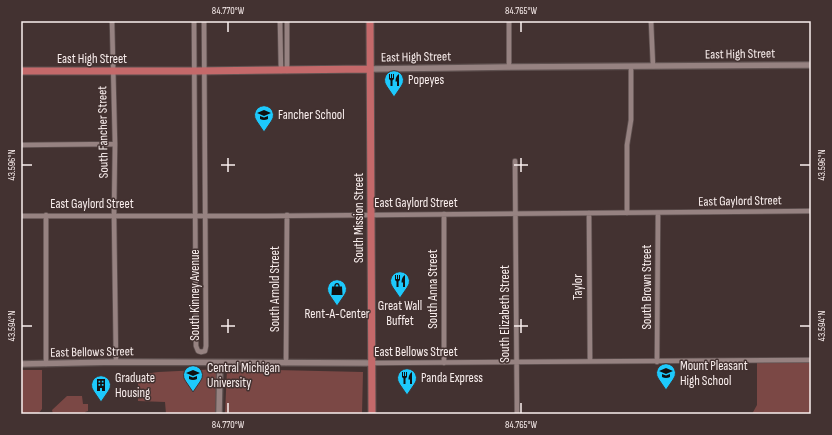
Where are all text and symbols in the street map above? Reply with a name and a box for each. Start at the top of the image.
text: 84.770°W [212,5,245,17]
text: 84.765°W [505,5,538,17]
street label: East High Street [705,45,775,63]
street label: East High Street [381,48,451,66]
street label: East High Street [57,51,127,67]
restaurant icon: Popeyes [383,69,405,97]
place label: Popeyes [408,72,445,88]
street label: South Fancher Street [94,86,112,178]
school or university icon: Fancher School [253,104,275,132]
place label: Fancher School [278,107,345,123]
text: 43.596°N [6,149,18,181]
text: 43.596°N [816,149,828,181]
street label: South Mission Street [351,173,367,263]
street label: East Gaylord Street [698,192,782,210]
street label: East Gaylord Street [374,195,458,211]
street label: East Gaylord Street [50,196,134,212]
street label: South Brown Street [639,244,655,330]
street label: South Arnold Street [267,246,283,332]
street label: South Kinney Avenue [187,249,203,341]
street label: South Anna Street [425,249,441,329]
street label: South Elizabeth Street [497,265,513,363]
restaurant icon: Great Wall Buffet [389,270,411,298]
street label: Taylor [570,274,586,300]
shop icon: Rent-A-Center [326,278,348,306]
place label: Great Wall Buffet [378,298,422,329]
place label: Rent-A-Center [304,306,370,322]
text: 43.594°N [6,311,18,341]
text: 43.594°N [816,311,828,341]
street label: East Bellows Street [50,343,134,361]
street label: East Bellows Street [374,344,458,360]
place label: Mount Pleasant High School [680,358,748,389]
place label: Central Michigan University [207,360,280,391]
school or university icon: Mount Pleasant High School [655,362,677,390]
school or university icon: Central Michigan University [182,364,204,392]
restaurant icon: Panda Express [396,367,418,395]
place label: Graduate Housing [115,370,155,401]
place label: Panda Express [421,370,483,386]
building icon: Graduate Housing [90,374,112,402]
text: 84.770°W [212,419,245,431]
text: 84.765°W [505,419,538,431]

